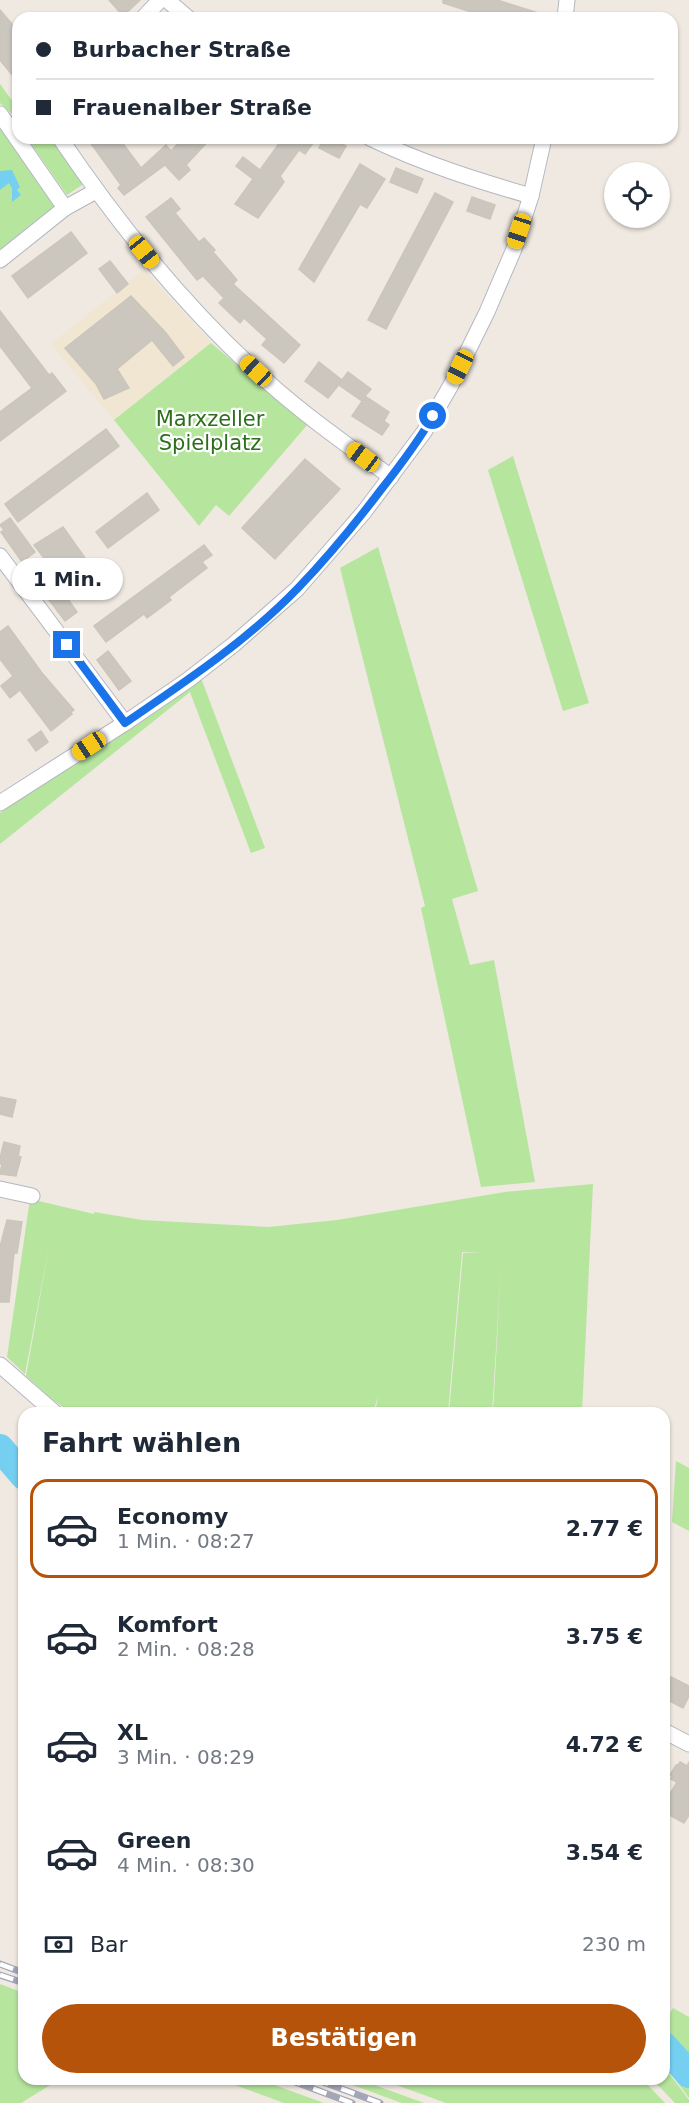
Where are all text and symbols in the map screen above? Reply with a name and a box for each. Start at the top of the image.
text: Burbacher Straße [72,37,291,62]
text: Frauenalber Straße [72,95,312,120]
map controls [604,162,670,228]
button: locate [604,162,670,228]
car [505,211,533,251]
car [126,232,162,272]
car [444,347,476,387]
car [237,352,275,390]
route start [419,402,446,429]
park label: Marxzeller Spielplatz [156,407,265,455]
car [343,439,383,475]
callout: 1 Min. [11,558,122,600]
text: 1 Min. [33,567,102,591]
route end [53,631,80,658]
car [69,729,109,763]
text: Fahrt wählen [42,1427,241,1458]
icon: car [45,1502,99,1556]
text: Economy [117,1504,228,1529]
text: 2.77 € [566,1516,643,1541]
text: 1 Min. · 08:27 [117,1529,255,1553]
icon: car [45,1610,99,1664]
text: Komfort [117,1612,218,1637]
text: 3.75 € [566,1624,643,1649]
text: 2 Min. · 08:28 [117,1637,255,1661]
icon: car [45,1718,99,1772]
text: XL [117,1720,148,1745]
text: 4.72 € [566,1732,643,1757]
text: 3 Min. · 08:29 [117,1745,255,1769]
icon: car [45,1826,99,1880]
text: Green [117,1828,191,1853]
text: 3.54 € [566,1840,643,1865]
text: 4 Min. · 08:30 [117,1853,255,1877]
icon: cash [42,1928,75,1961]
text: Bar [90,1932,128,1957]
text: 230 m [582,1932,646,1956]
button: Bestätigen [42,2004,646,2073]

